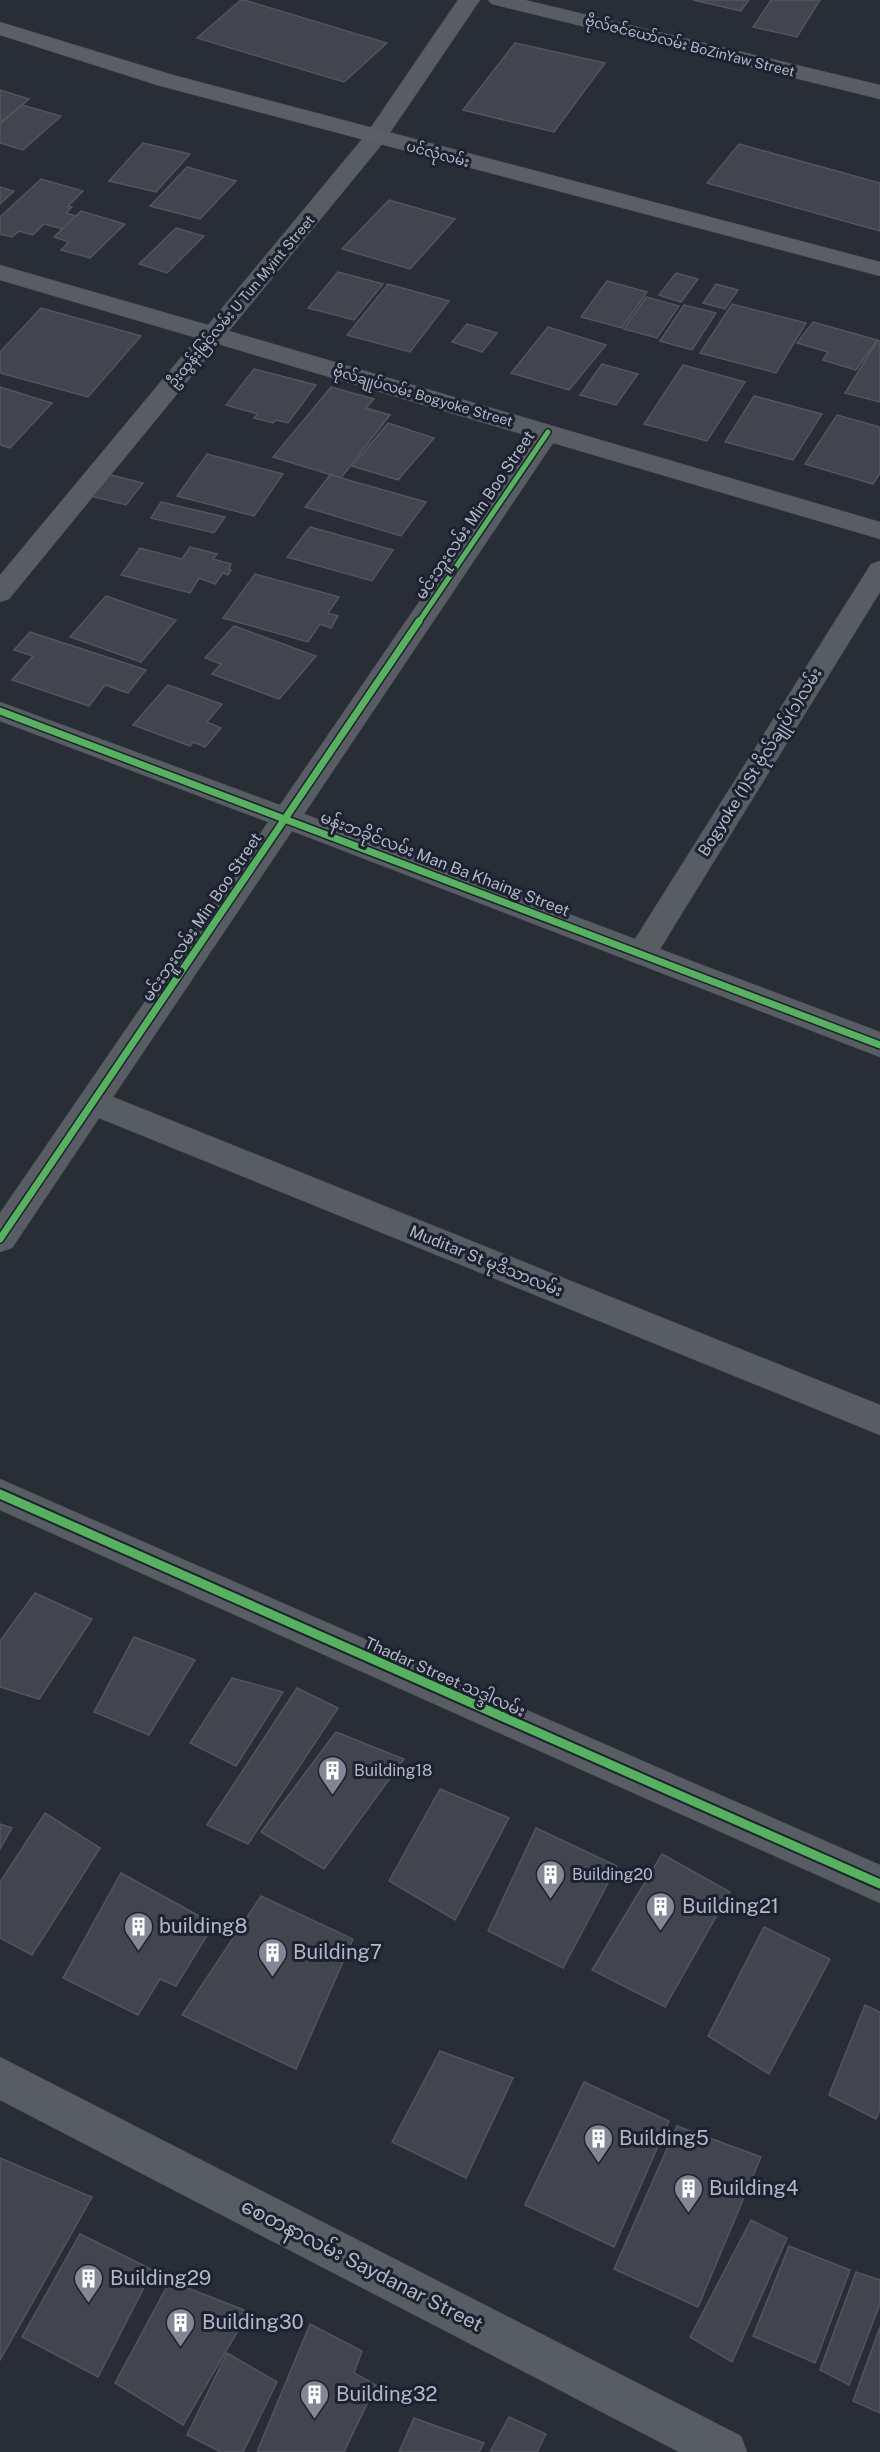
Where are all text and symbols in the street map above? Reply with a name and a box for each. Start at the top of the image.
street label: ဗိုလ်ဇင်ယော်လမ်း BoZinYaw Street [583,10,797,84]
street label: ပင်လုံလမ်း [404,136,472,174]
street label: ဦးထွန်းမြင့်လမ်း U Tun Myint Street [163,211,321,393]
street label: ဗိုလ်ချုပ်လမ်း Bogyoke Street [330,361,515,433]
street label: မင်းဘူးလမ်း Min Boo Street [410,426,543,606]
street label: Bogyoke (1)St ဗိုလ်ချုပ်(၁)လမ်း [692,663,830,862]
street label: မန်းဘခိုင်လမ်း Man Ba Khaing Street [316,806,573,925]
street label: မင်းဘူးလမ်း Min Boo Street [137,828,270,1008]
street label: Muditar St မုဒိသာလမ်း [405,1220,566,1305]
street label: Thadar Street သဒ္ဒါလမ်း [360,1631,529,1725]
building icon: Building18 [317,1754,349,1796]
place label: Building18 [354,1761,432,1780]
building icon: Building20 [535,1858,567,1900]
place label: Building20 [572,1865,653,1884]
building icon: Building21 [645,1890,677,1932]
place label: Building21 [682,1894,779,1918]
building icon: building8 [122,1910,154,1952]
place label: building8 [159,1914,247,1938]
building icon: Building7 [256,1936,288,1978]
place label: Building7 [293,1940,382,1964]
building icon: Building5 [582,2122,614,2164]
place label: Building5 [619,2126,709,2150]
building icon: Building4 [672,2172,704,2214]
place label: Building4 [709,2176,799,2200]
street label: စေတနာလမ်း Saydanar Street [235,2192,488,2340]
building icon: Building29 [73,2262,105,2304]
place label: Building29 [110,2266,211,2290]
building icon: Building30 [165,2306,197,2348]
place label: Building30 [202,2310,304,2334]
building icon: Building32 [299,2378,331,2420]
place label: Building32 [336,2382,437,2406]

